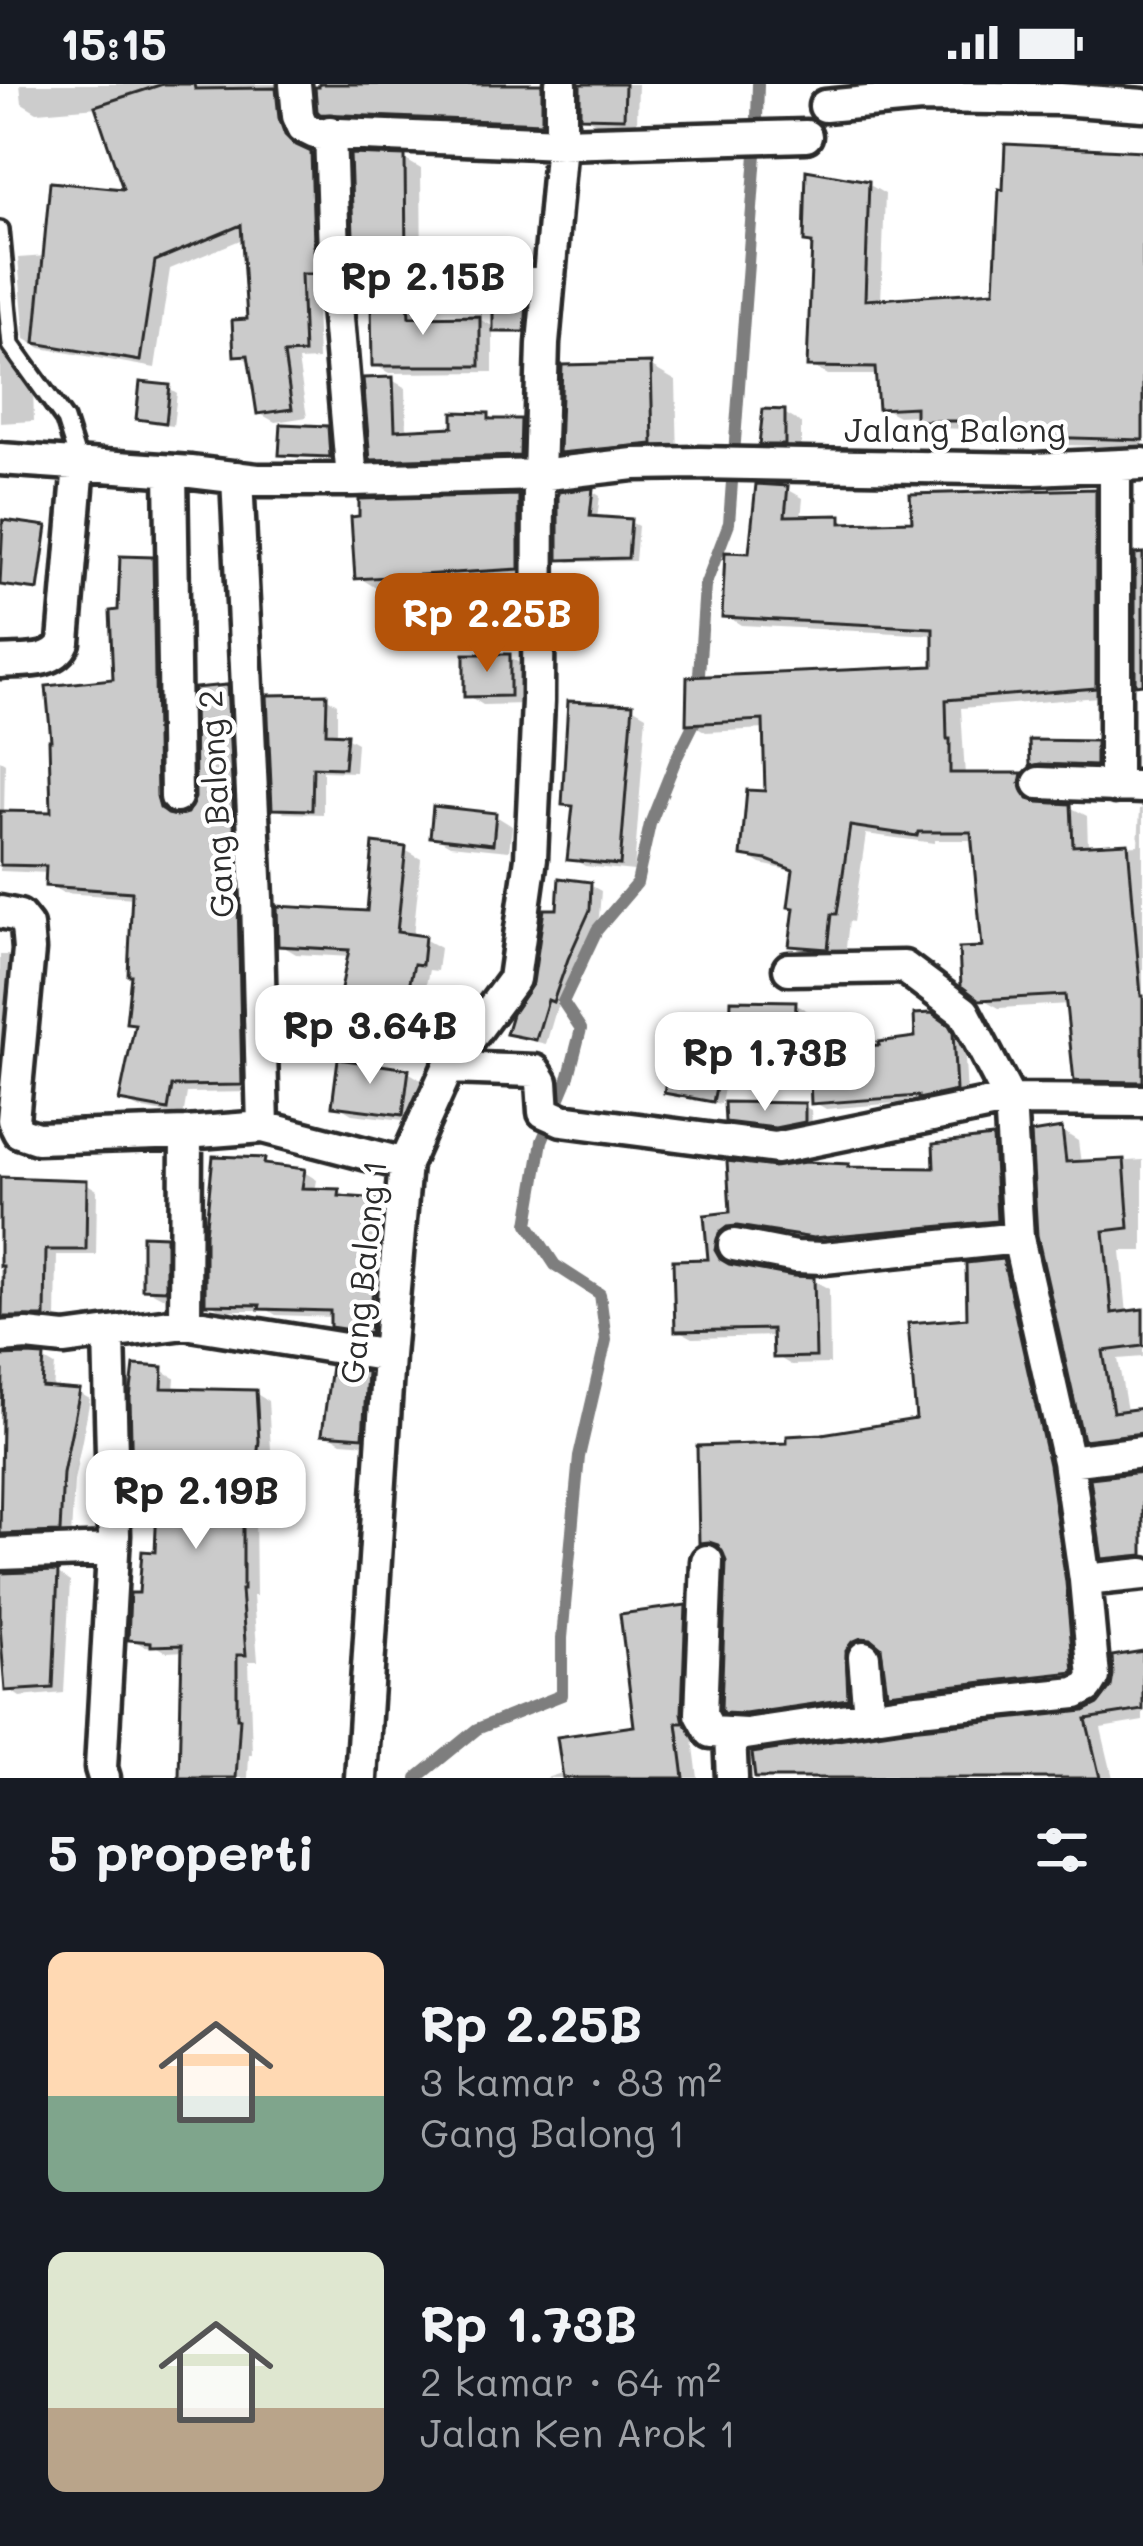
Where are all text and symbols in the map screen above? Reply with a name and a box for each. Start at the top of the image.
text: 15:15 [60,13,167,71]
pin: Rp 2.15B [299,236,547,338]
text: Rp 2.15B [340,249,506,300]
street label: Jalang Balong [844,407,1066,450]
pin: Rp 2.25B [363,573,611,675]
text: Rp 2.25B [402,586,572,637]
street label: Gang Balong 2 [187,689,242,919]
pin: Rp 3.64B [246,985,494,1087]
text: Rp 3.64B [282,998,458,1049]
pin: Rp 1.73B [641,1012,889,1114]
text: Rp 1.73B [682,1025,848,1076]
street label: Gang Balong 1 [328,1158,395,1386]
pin: Rp 2.19B [72,1450,320,1552]
text: Rp 2.19B [113,1463,279,1514]
text: 5 properti [48,1817,315,1884]
icon: filters [1029,1817,1095,1883]
text: Rp 2.25B [420,1988,643,2055]
icon: home [144,2000,288,2144]
text: 3 kamar · 83 m² [420,2055,722,2106]
text: Gang Balong 1 [420,2106,685,2157]
text: Rp 1.73B [420,2288,637,2355]
icon: home [144,2300,288,2444]
text: 2 kamar · 64 m² [420,2355,721,2406]
text: Jalan Ken Arok 1 [420,2406,736,2457]

